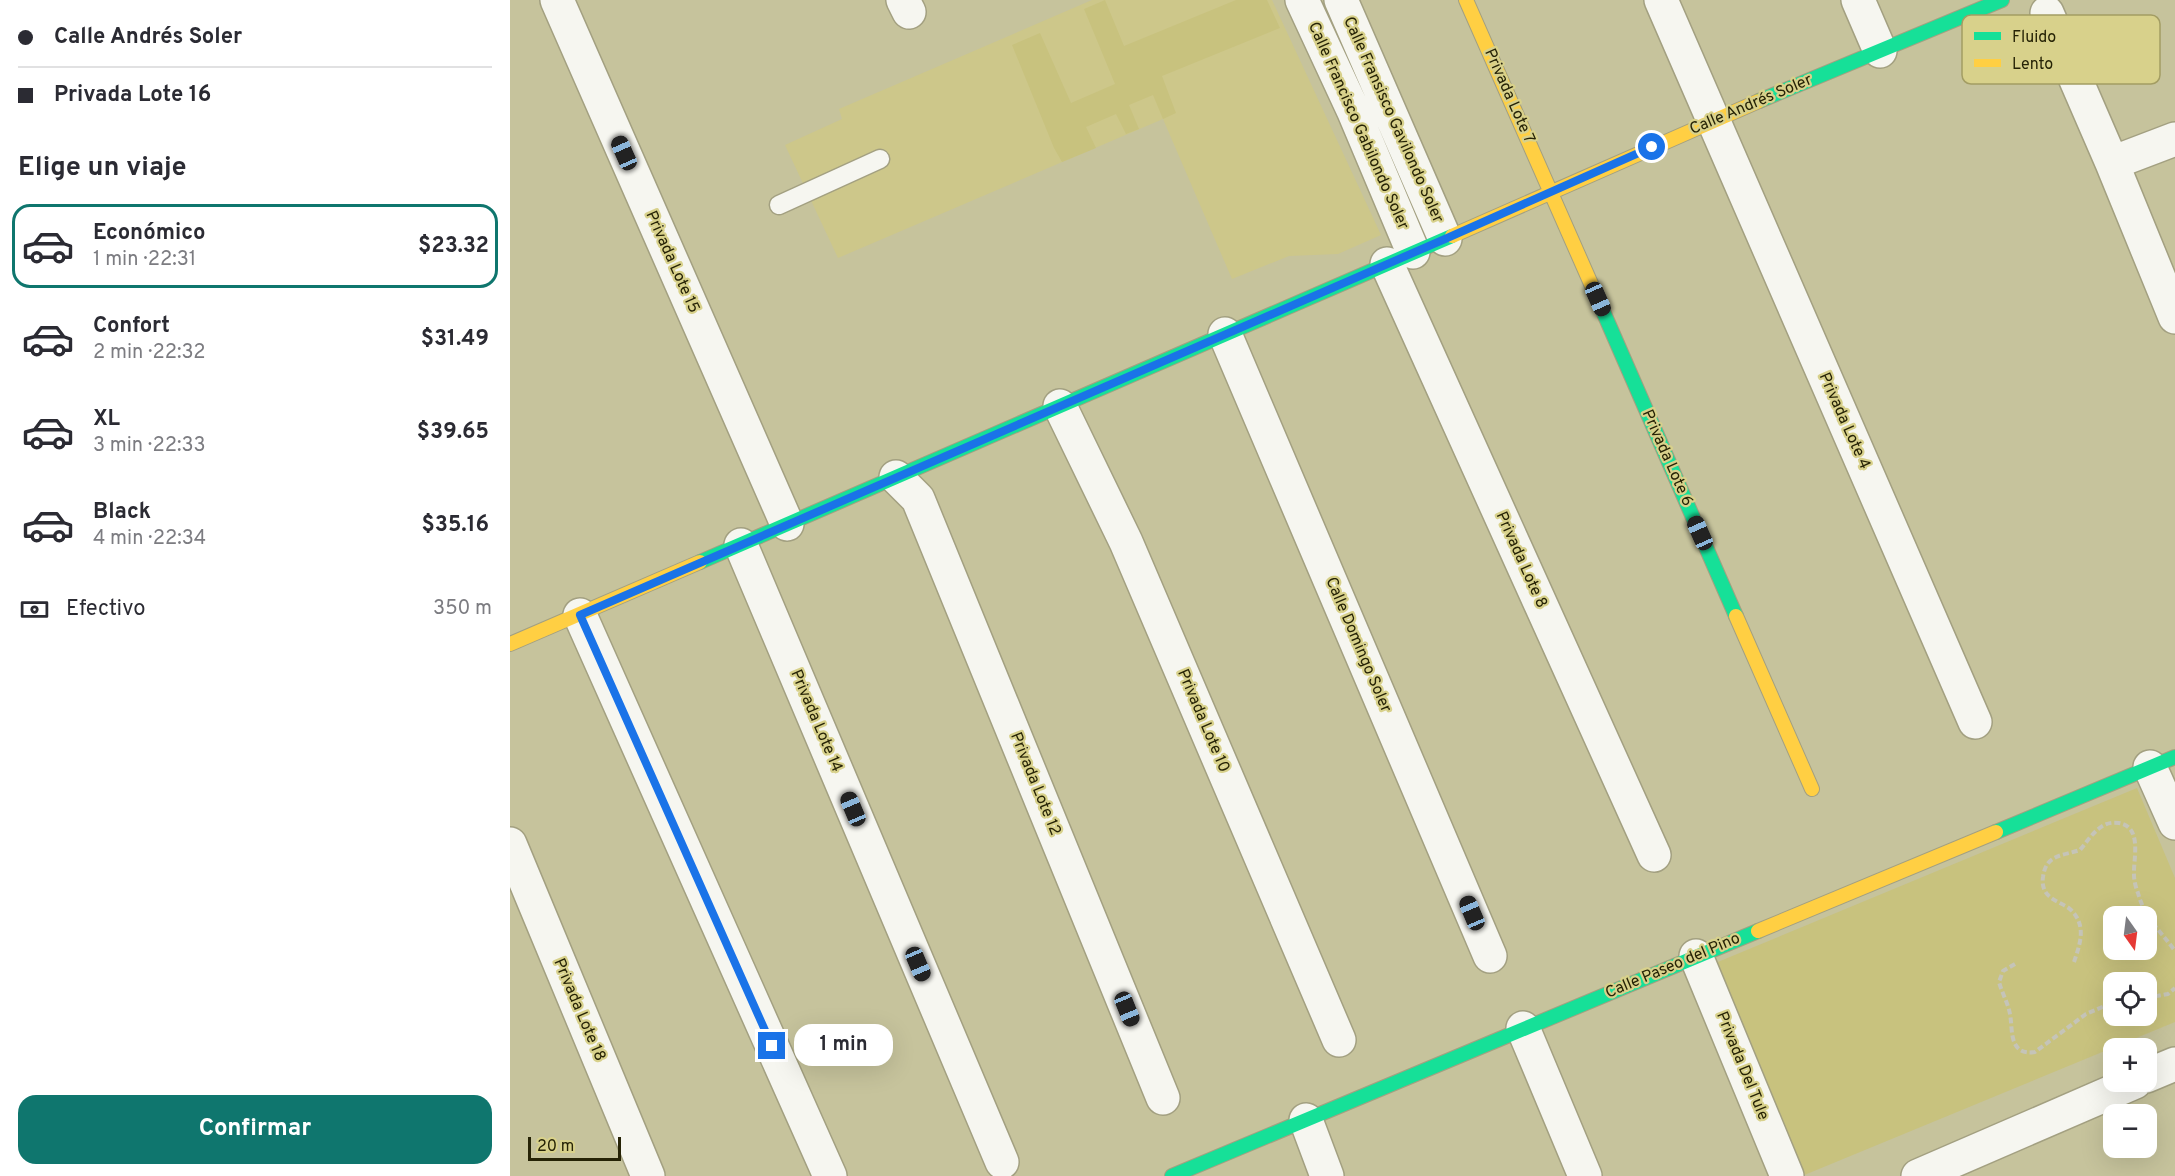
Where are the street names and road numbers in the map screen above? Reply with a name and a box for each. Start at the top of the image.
street label: Calle Fransisco Gavilondo Soler [1338,14,1448,226]
street label: Calle Francisco Gabilondo Soler [1303,19,1413,233]
street label: Privada Lote 7 [1479,45,1539,147]
street label: Calle Andrés Soler [1687,70,1815,140]
street label: Privada Lote 15 [641,208,703,316]
street label: Privada Lote 4 [1814,369,1874,473]
street label: Privada Lote 6 [1637,407,1697,509]
street label: Privada Lote 8 [1491,509,1551,611]
street label: Calle Domingo Soler [1320,574,1396,716]
street label: Privada Lote 10 [1172,666,1234,776]
street label: Privada Lote 14 [785,667,847,775]
street label: Privada Lote 12 [1005,729,1065,839]
street label: Calle Paseo del Pino [1603,929,1743,1003]
street label: Privada Lote 18 [548,956,610,1064]
street label: Privada Del Tule [1711,1009,1773,1123]

